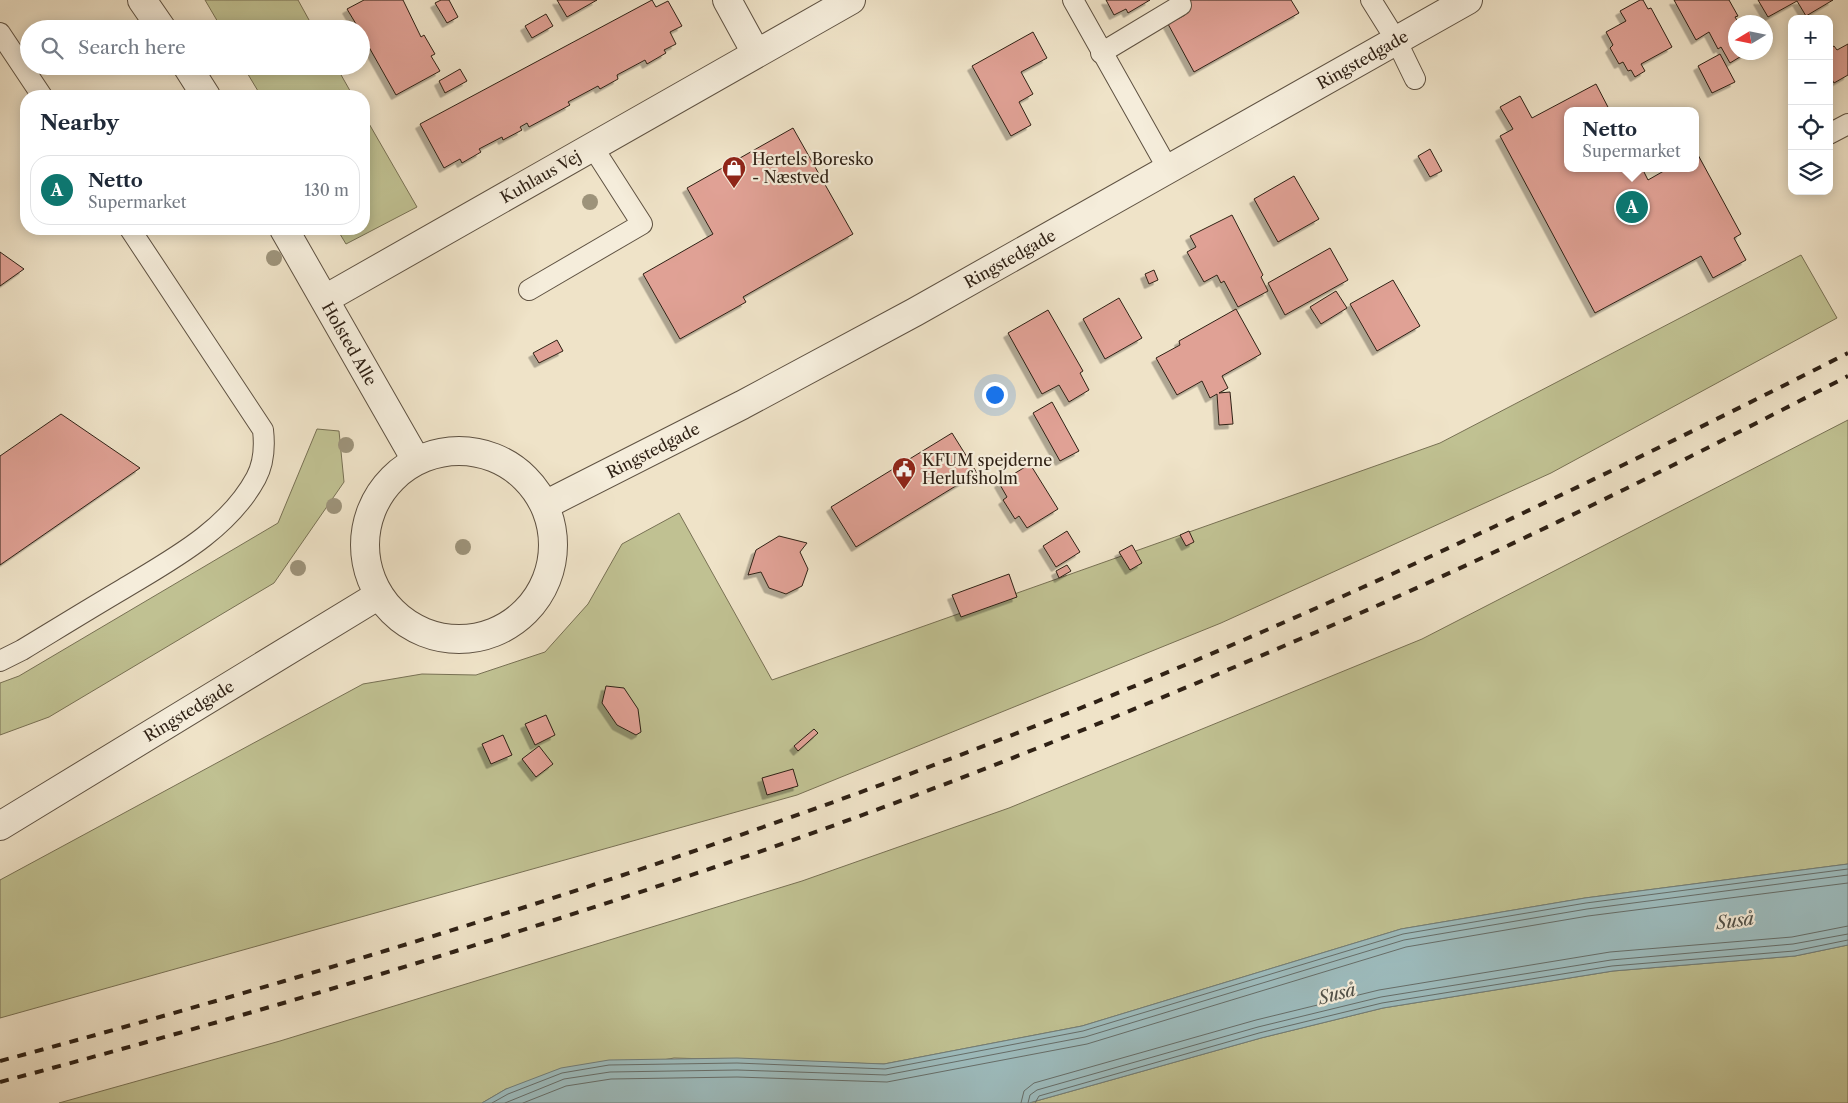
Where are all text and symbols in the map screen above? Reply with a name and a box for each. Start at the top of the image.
north arrow [1728,15,1773,60]
map controls [1788,15,1833,195]
button: + [1788,15,1833,60]
search box [20,20,370,75]
street label: Ringstedgade [1313,26,1412,93]
icon: search [38,34,66,62]
text: Search here [78,36,186,59]
button: − [1788,60,1833,105]
button: locate [1788,105,1833,150]
popup [1564,107,1699,172]
text: Nearby [40,110,119,135]
text: Netto [1582,118,1637,141]
text: Supermarket [1582,141,1681,161]
street label: Kuhlaus Vej [497,146,585,207]
place label: Hertels Boresko - Næstved [752,149,874,187]
button: layers [1788,150,1833,195]
shop icon: Hertels Boresko - Næstved [721,155,747,189]
text: Netto [88,169,143,192]
text: A [51,180,63,200]
text: 130 m [304,180,349,200]
pin: A [1616,188,1648,226]
text: Supermarket [88,192,186,212]
street label: Ringstedgade [960,225,1059,292]
street label: Holsted Alle [318,298,381,389]
your location [982,382,1008,408]
street label: Ringstedgade [603,418,703,482]
place label: KFUM spejderne Herlufsholm [922,450,1052,488]
public building icon: KFUM spejderne Herlufsholm [891,456,917,490]
street label: Ringstedgade [140,676,237,746]
water label: Suså [1714,907,1756,935]
water label: Suså [1315,978,1358,1010]

